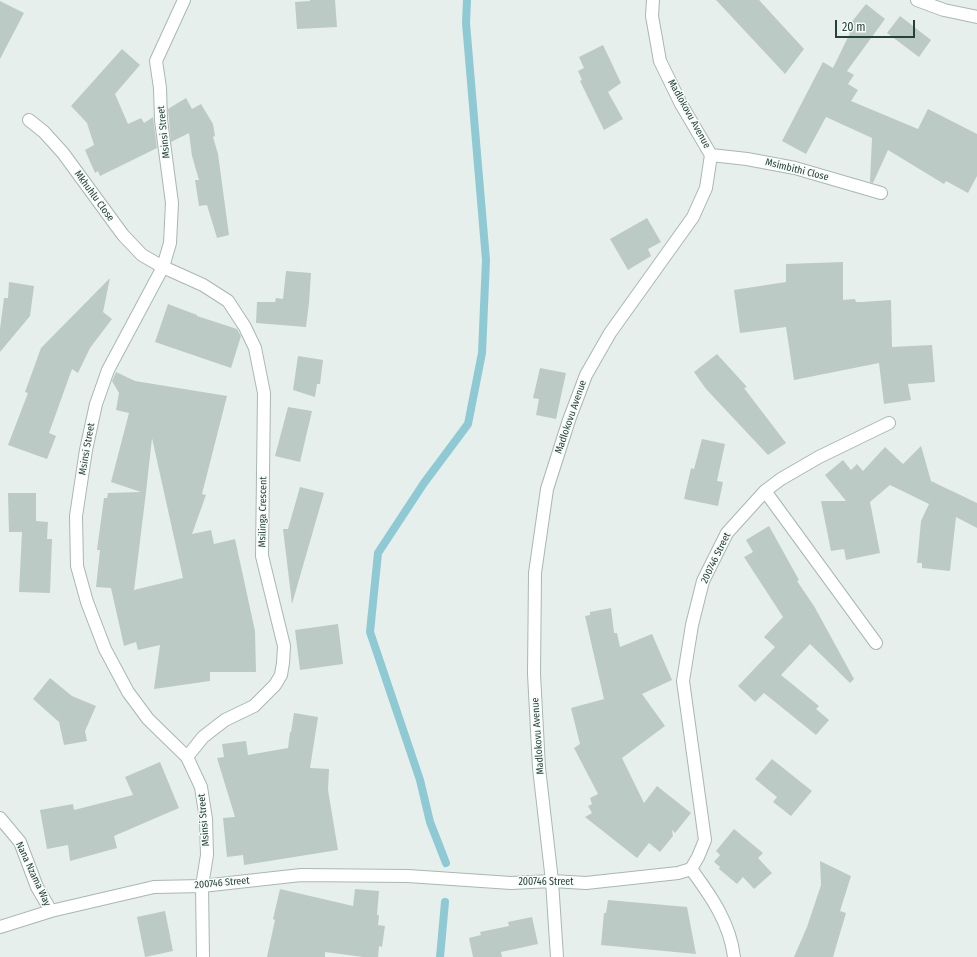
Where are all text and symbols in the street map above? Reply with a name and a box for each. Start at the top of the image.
scale bar [837,12,917,38]
text: 20 m [842,20,866,34]
street label: Madlokovu Avenue [665,77,713,151]
street label: Msinsi Street [155,105,173,159]
street label: Msimbithi Close [764,156,830,184]
street label: Mkhuhlu Close [72,168,116,224]
street label: Madlokovu Avenue [553,379,589,455]
street label: Msinsi Street [76,422,98,476]
street label: Msilinga Crescent [256,476,270,548]
street label: 200746 Street [699,531,733,585]
street label: Madlokovu Avenue [529,697,547,775]
street label: Msinsi Street [196,793,212,847]
street label: Nana Nzama Way [13,840,53,908]
street label: 200746 Street [194,875,250,891]
street label: 200746 Street [518,876,574,888]

